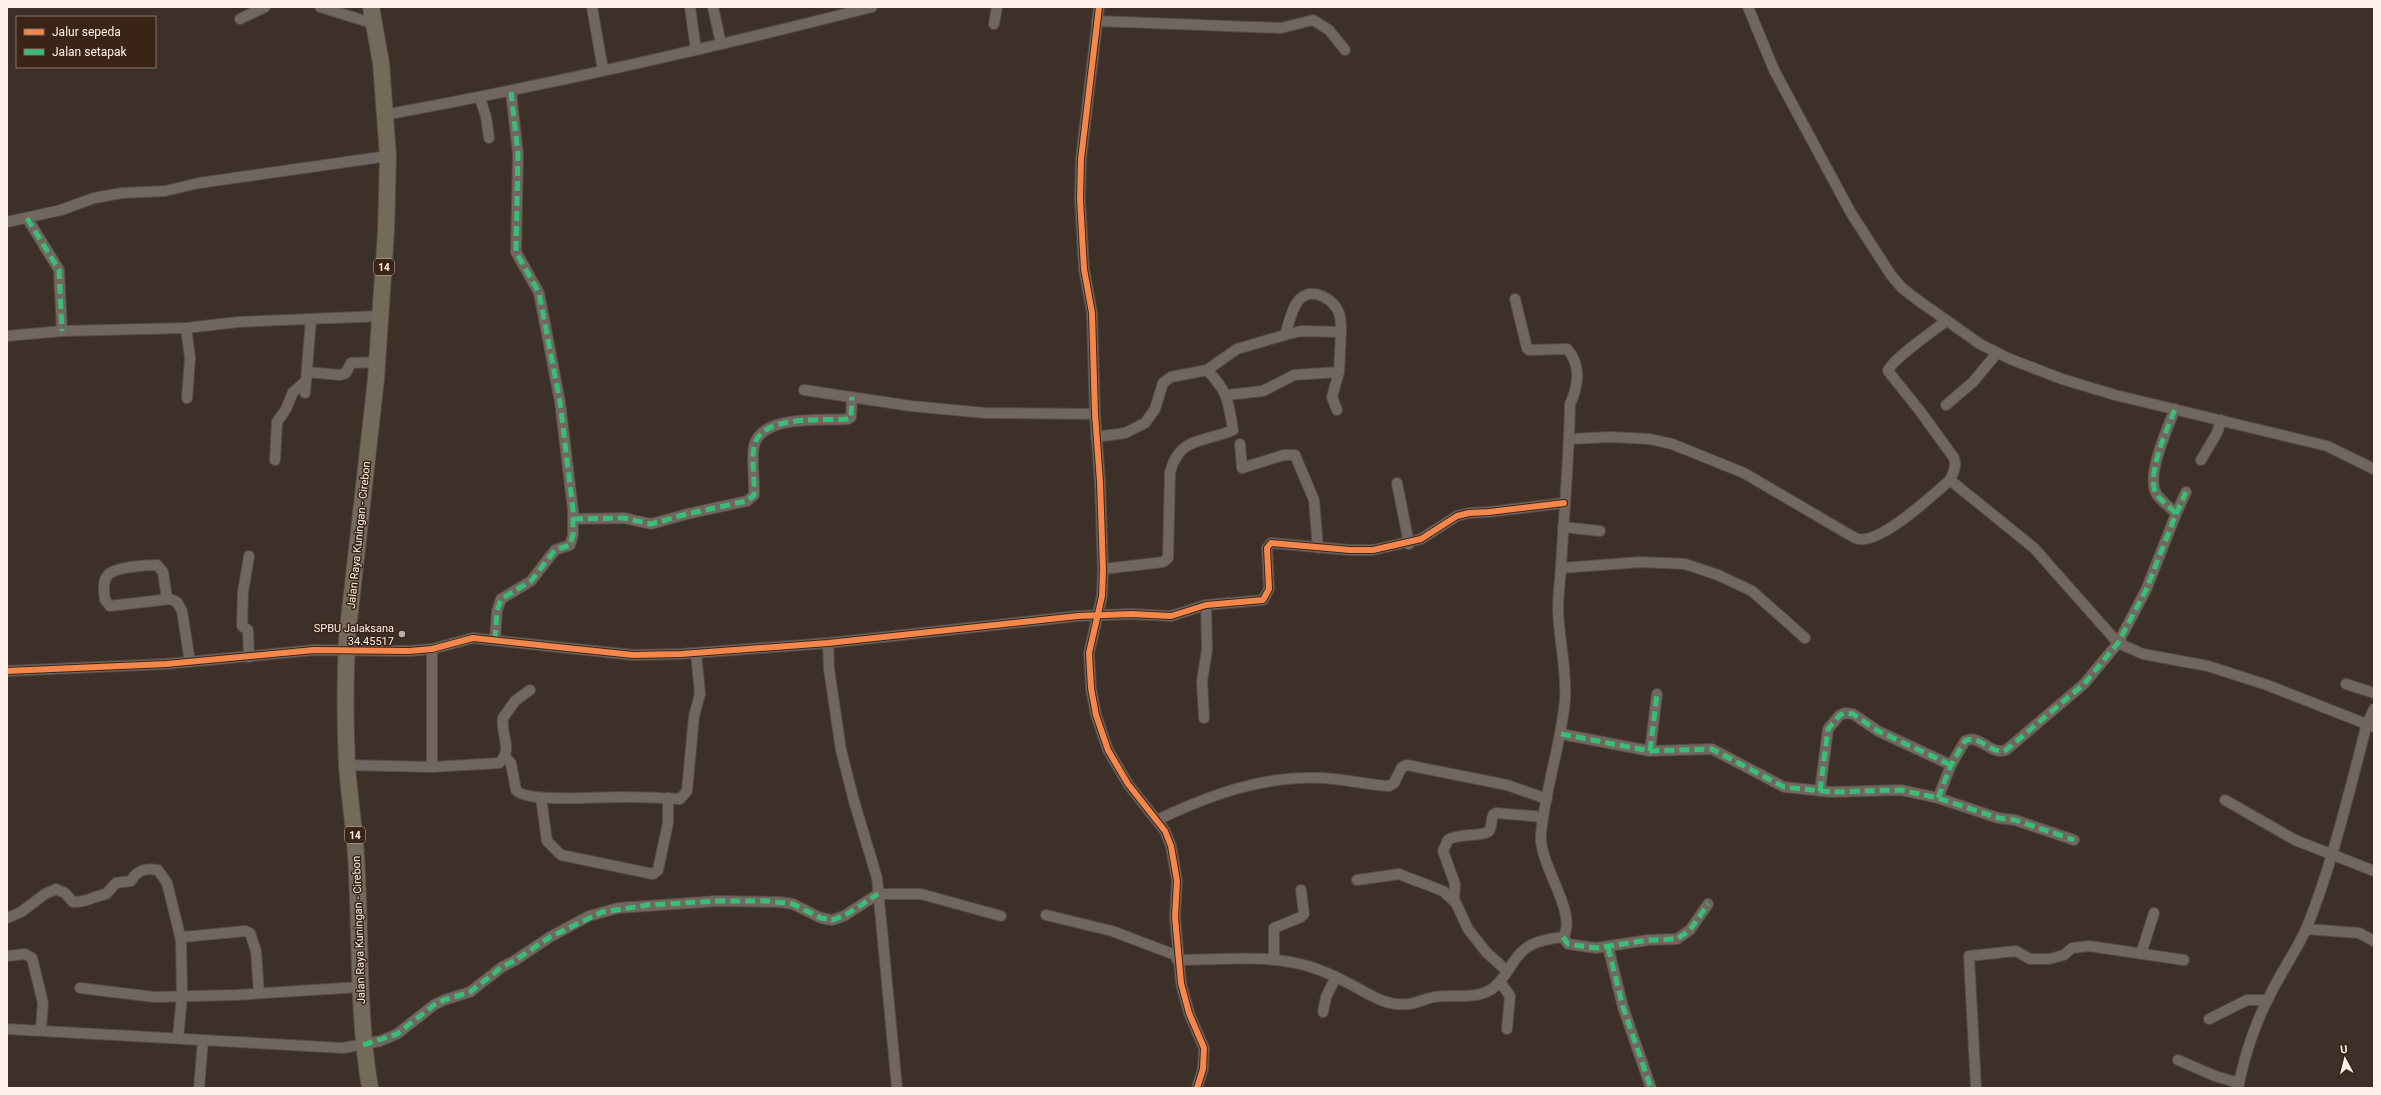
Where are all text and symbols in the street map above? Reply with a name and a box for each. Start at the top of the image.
legend [16,16,156,68]
text: Jalur sepeda [52,25,121,39]
text: Jalan setapak [52,45,127,59]
road number: 14 [374,259,394,275]
street label: Jalan Raya Kuningan - Cirebon [345,461,373,609]
place label: SPBU Jalaksana 34.45517 [314,622,394,648]
marker: SPBU Jalaksana 34.45517 [397,629,407,639]
road number: 14 [345,827,365,843]
street label: Jalan Raya Kuningan - Cirebon [350,856,368,1004]
north arrow [2325,1039,2365,1079]
text: U [2339,1043,2348,1056]

